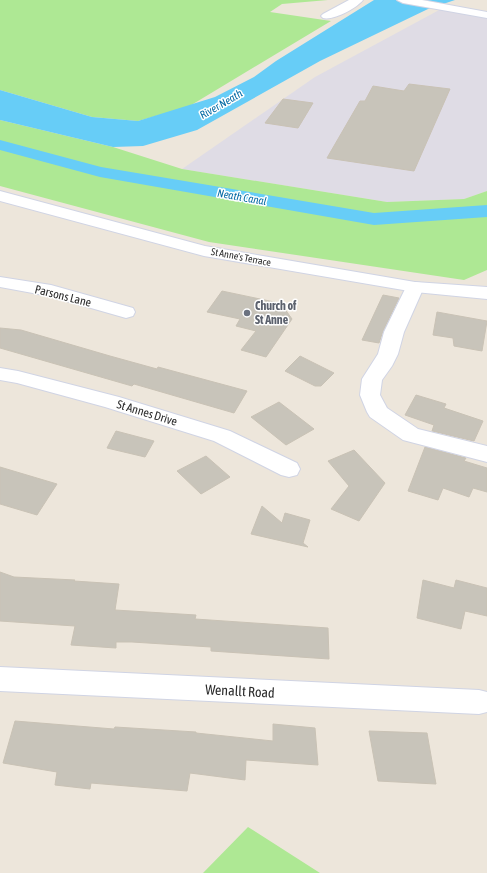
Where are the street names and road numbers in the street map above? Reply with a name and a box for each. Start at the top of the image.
street label: St Anne's Terrace [210,246,272,268]
street label: Parsons Lane [33,282,93,310]
street label: St Annes Drive [115,397,179,429]
street label: Wenallt Road [205,681,275,701]

